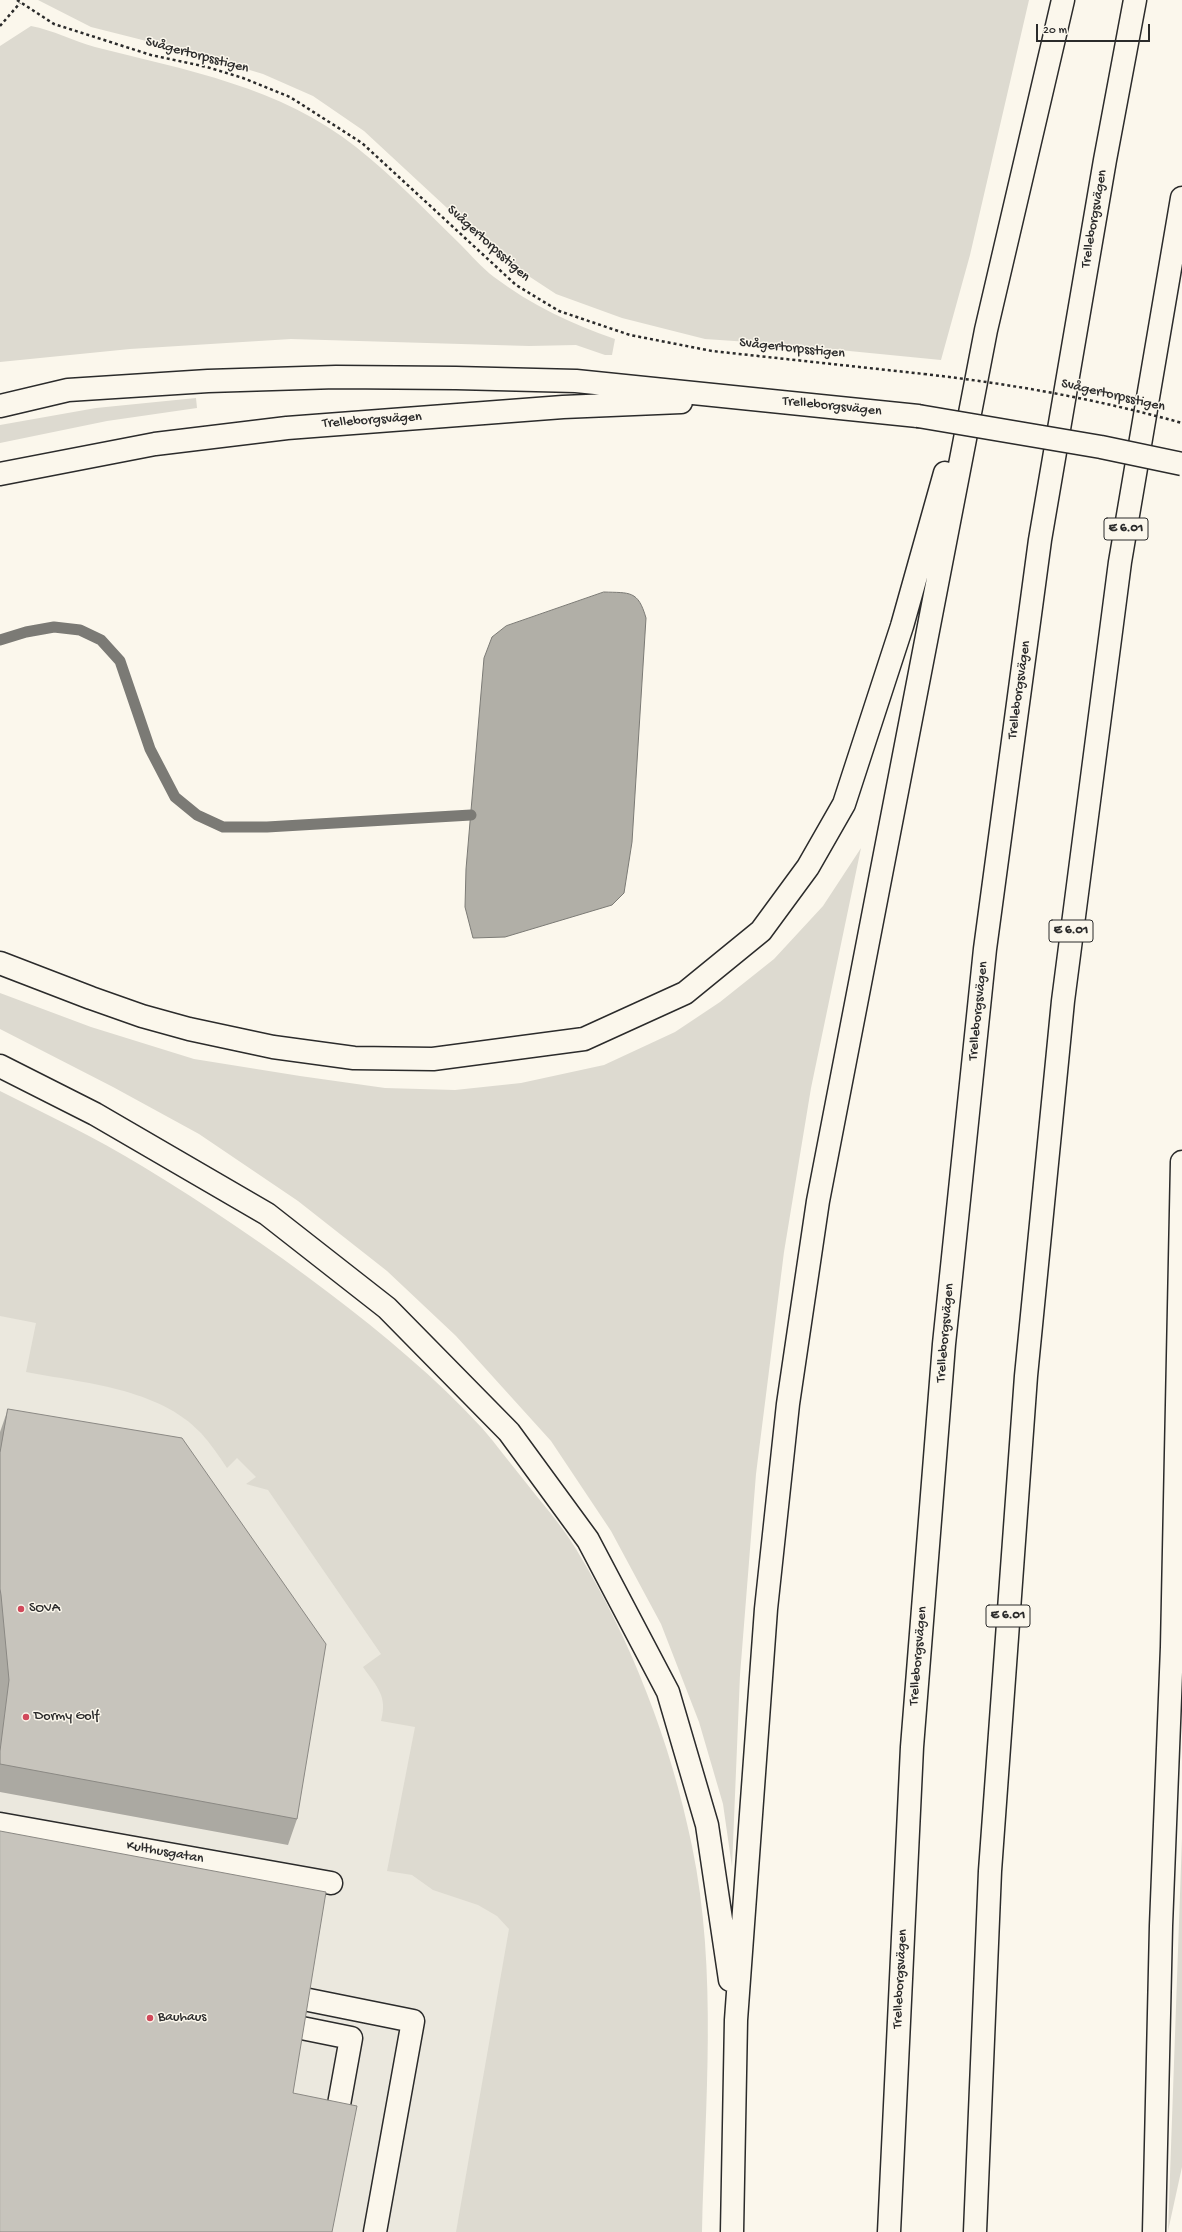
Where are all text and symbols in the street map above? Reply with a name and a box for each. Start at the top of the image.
scale bar [1038,16,1152,42]
text: 20 m [1043,24,1067,38]
street label: Svågertorpsstigen [143,34,251,78]
street label: Trelleborgsvägen [1078,169,1112,269]
street label: Svågertorpsstigen [443,202,533,286]
street label: Svågertorpsstigen [738,335,846,363]
street label: Svågertorpsstigen [1059,376,1167,416]
street label: Trelleborgsvägen [782,393,882,421]
street label: Trelleborgsvägen [322,409,422,433]
road number: E 6.01 [1104,518,1148,540]
street label: Trelleborgsvägen [1005,640,1035,740]
road number: E 6.01 [1049,920,1093,942]
street label: Trelleborgsvägen [965,961,993,1061]
street label: Trelleborgsvägen [933,1283,959,1383]
place label: SOVA [29,1601,60,1617]
marker: SOVA [16,1604,26,1614]
road number: E 6.01 [986,1605,1030,1627]
street label: Trelleborgsvägen [906,1606,932,1706]
place label: Dormy Golf [34,1709,99,1725]
marker: Dormy Golf [21,1712,31,1722]
street label: Kulthusgatan [125,1838,205,1868]
street label: Trelleborgsvägen [890,1929,912,2029]
place label: Bauhaus [158,2010,207,2026]
marker: Bauhaus [145,2013,155,2023]

